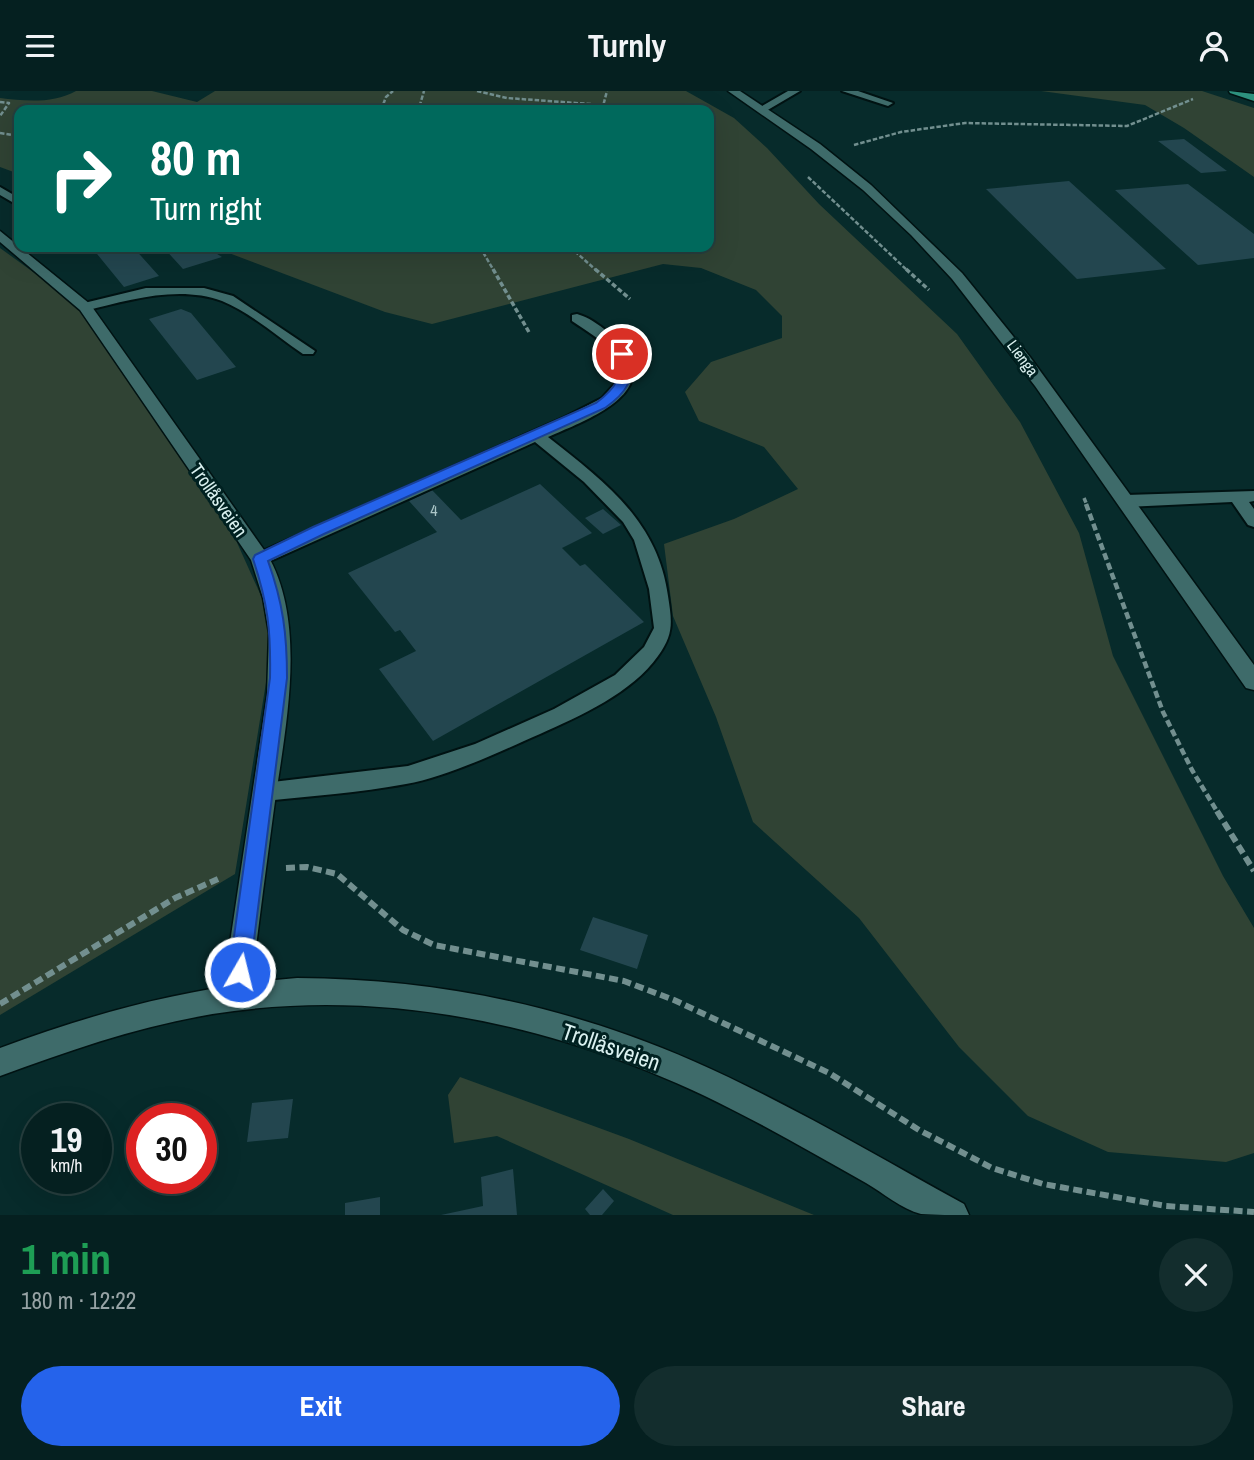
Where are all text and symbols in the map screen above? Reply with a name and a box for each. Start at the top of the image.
text: Turnly [588,24,666,67]
icon: menu [21,27,59,65]
icon: person [1195,27,1233,65]
text: 80 m [150,124,242,190]
icon: right [35,133,126,224]
text: Turn right [150,187,262,230]
pin [592,324,652,384]
icon: arrive [603,335,641,373]
street label: Lienga [1002,335,1044,381]
street label: Trollåsveien [184,458,254,542]
house number: 4 [430,499,438,521]
position arrow [203,935,277,1009]
street label: Trollåsveien [558,1015,664,1078]
speed limit sign: 30 [126,1103,217,1194]
text: 19 [51,1116,82,1163]
text: km/h [51,1153,83,1178]
text: 1 min [21,1231,111,1287]
button: close [1159,1238,1233,1312]
text: 180 m · 12:22 [21,1285,136,1316]
button: Exit [21,1366,620,1446]
button: Share [634,1366,1233,1446]

